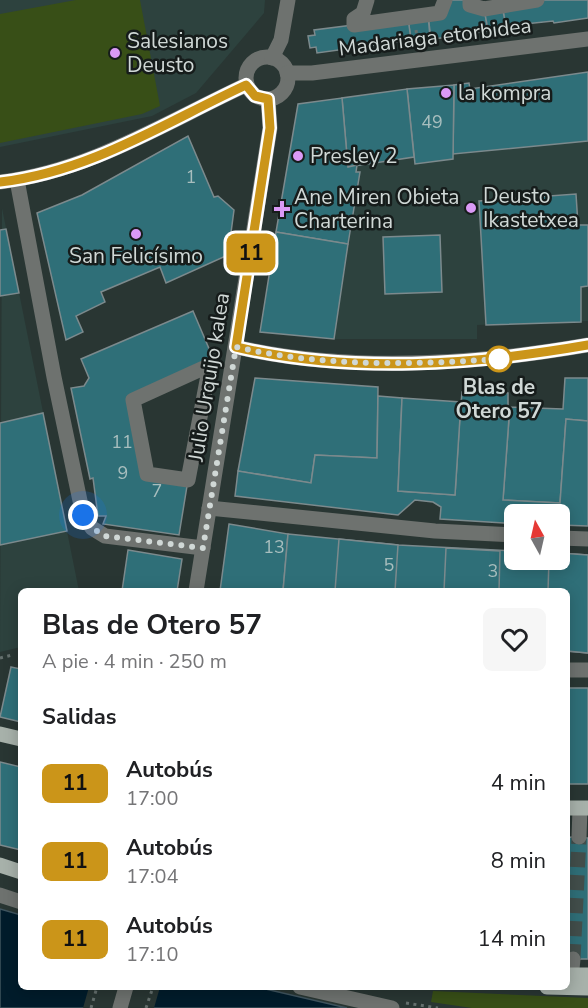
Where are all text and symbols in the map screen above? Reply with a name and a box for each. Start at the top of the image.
street label: Madariaga etorbidea [337,11,533,63]
place label: Salesianos Deusto [127,27,228,79]
marker: Salesianos Deusto [108,46,122,60]
place label: la kompra [458,79,551,107]
marker: la kompra [439,86,453,100]
house number: 49 [421,110,443,134]
place label: Presley 2 [310,142,398,170]
marker: Presley 2 [291,149,305,163]
house number: 1 [186,165,196,189]
place label: Deusto Ikastetxea [483,182,579,234]
place label: Ane Miren Obieta Charterina [294,183,459,235]
marker: Deusto Ikastetxea [464,201,478,215]
marker: Ane Miren Obieta Charterina [275,202,289,216]
marker: San Felicísimo [129,227,143,241]
line badge: 11 [224,234,278,272]
text: 11 [238,239,264,267]
place label: San Felicísimo [69,242,203,270]
street label: Julio Urquijo kalea [182,291,236,464]
marker: Blas de Otero 57 [486,346,512,372]
place label: Blas de Otero 57 [456,373,542,425]
house number: 11 [111,430,133,454]
house number: 9 [118,461,128,485]
house number: 7 [152,479,162,503]
your location [68,500,98,530]
north arrow [504,504,570,570]
map controls [504,504,570,570]
house number: 13 [263,535,285,559]
house number: 5 [384,553,394,577]
house number: 3 [488,559,498,583]
text: Blas de Otero 57 [42,606,262,644]
button: heart [483,608,546,671]
text: A pie · 4 min · 250 m [42,648,227,675]
text: Salidas [42,702,117,732]
text: Autobús [126,755,213,785]
text: 4 min [491,768,546,798]
text: 11 [62,769,88,797]
text: 17:00 [126,785,179,812]
text: Autobús [126,833,213,863]
text: 8 min [491,846,546,876]
text: 11 [62,847,88,875]
text: 17:04 [126,863,179,890]
text: Autobús [126,911,213,941]
text: 14 min [478,924,546,954]
text: 11 [62,925,88,953]
text: 17:10 [126,941,179,968]

